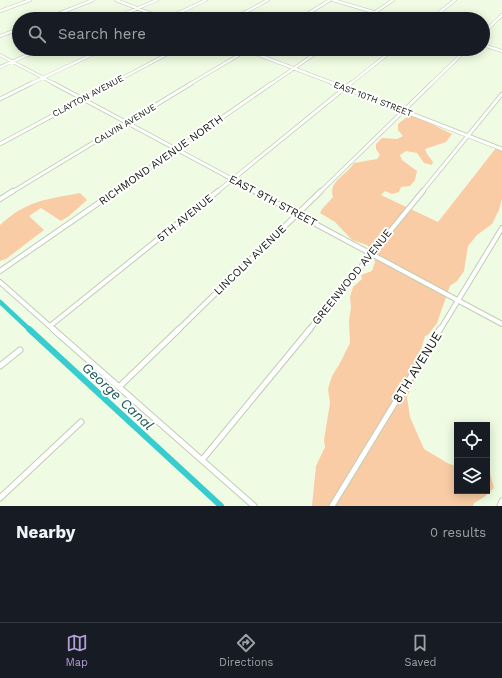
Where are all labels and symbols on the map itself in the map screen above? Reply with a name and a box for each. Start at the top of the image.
street label: CLAYTON AVENUE [51,73,125,119]
street label: EAST 10TH STREET [332,79,414,119]
street label: CALVIN AVENUE [92,102,158,146]
street label: RICHMOND AVENUE NORTH [96,112,226,208]
street label: EAST 9TH STREET [227,172,319,230]
street label: 5TH AVENUE [154,192,216,244]
street label: LINCOLN AVENUE [211,222,289,298]
street label: GREENWOOD AVENUE [309,227,395,327]
street label: 8TH AVENUE [389,329,445,405]
water label: George Canal [79,359,157,433]

